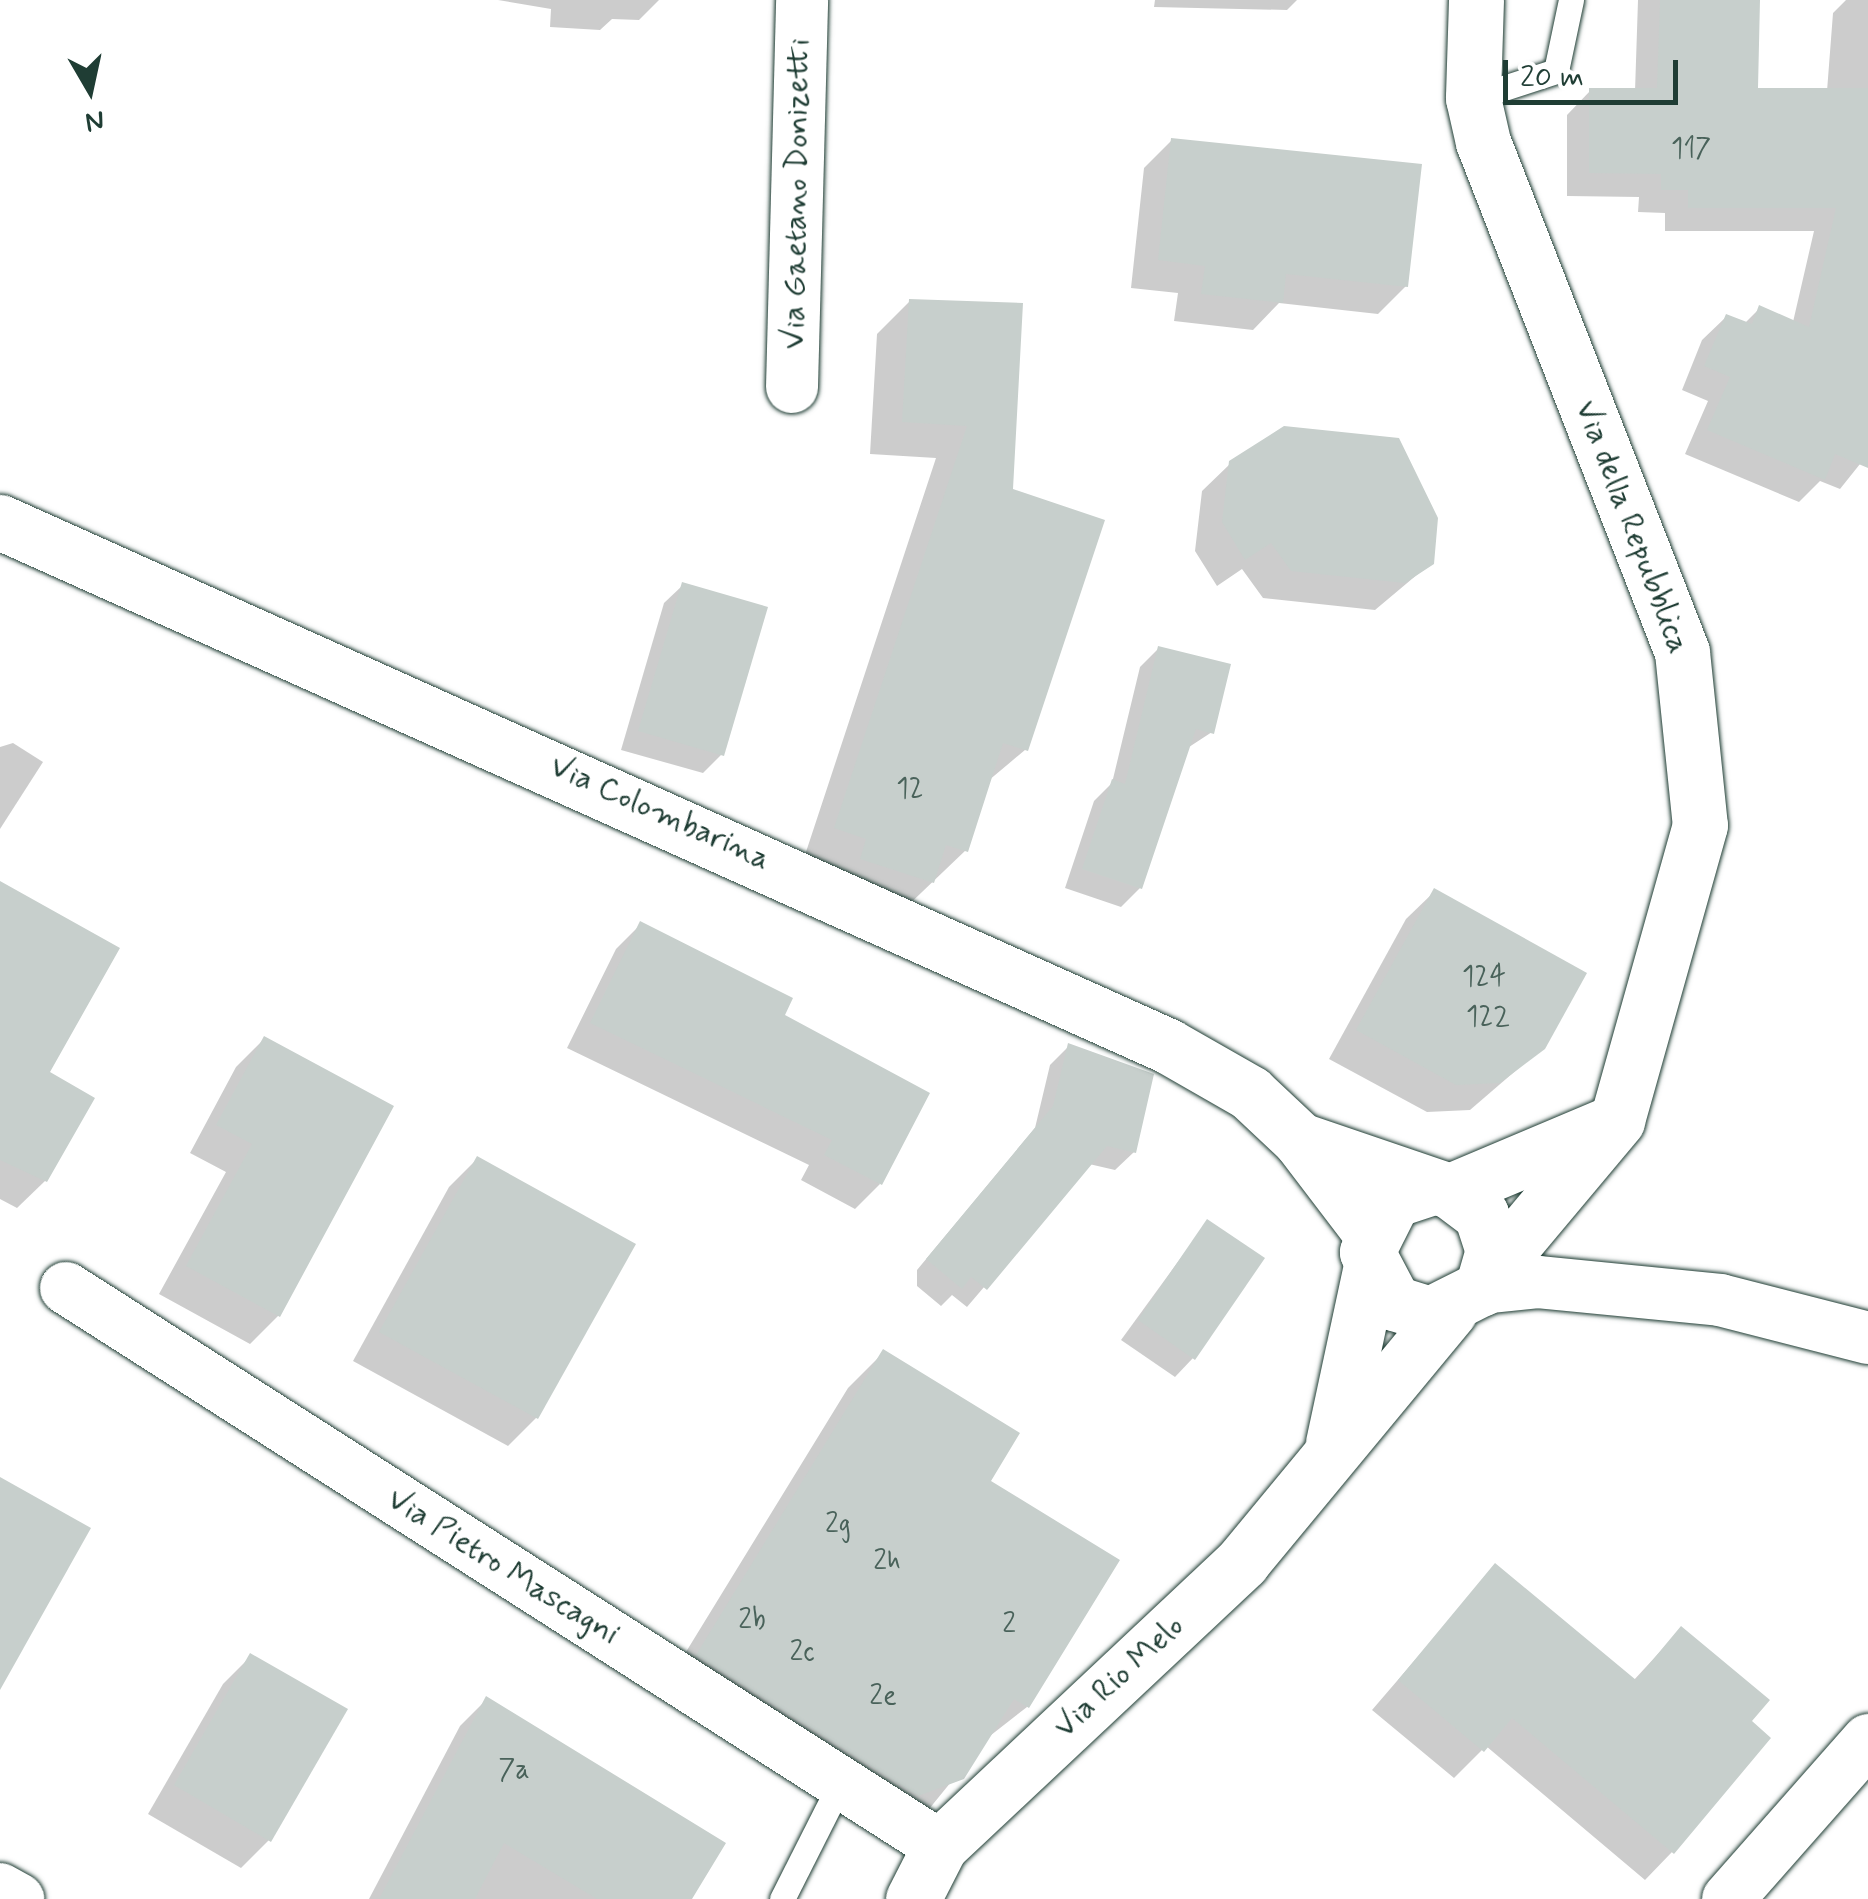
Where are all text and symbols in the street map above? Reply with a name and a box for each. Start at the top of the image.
street label: Via Gaetano Donizetti [775,38,819,350]
north arrow [40,40,140,140]
scale bar [1508,40,1683,102]
text: 20 m [1520,58,1584,97]
text: N [83,100,107,140]
house number: 117 [1671,133,1711,167]
street label: Via della Repubblica [1567,398,1697,656]
street label: Via Colombarina [543,747,777,879]
house number: 12 [896,773,924,807]
house number: 124 [1462,961,1506,995]
house number: 122 [1466,1001,1510,1035]
street label: Via Pietro Mascagni [381,1481,625,1653]
house number: 2g [825,1508,851,1542]
house number: 2h [873,1545,901,1579]
house number: 2b [738,1604,766,1638]
street label: Via Rio Melo [1046,1607,1192,1747]
house number: 2 [1002,1608,1016,1642]
house number: 2c [789,1636,815,1670]
house number: 2e [869,1680,897,1714]
house number: 7a [498,1754,530,1788]

